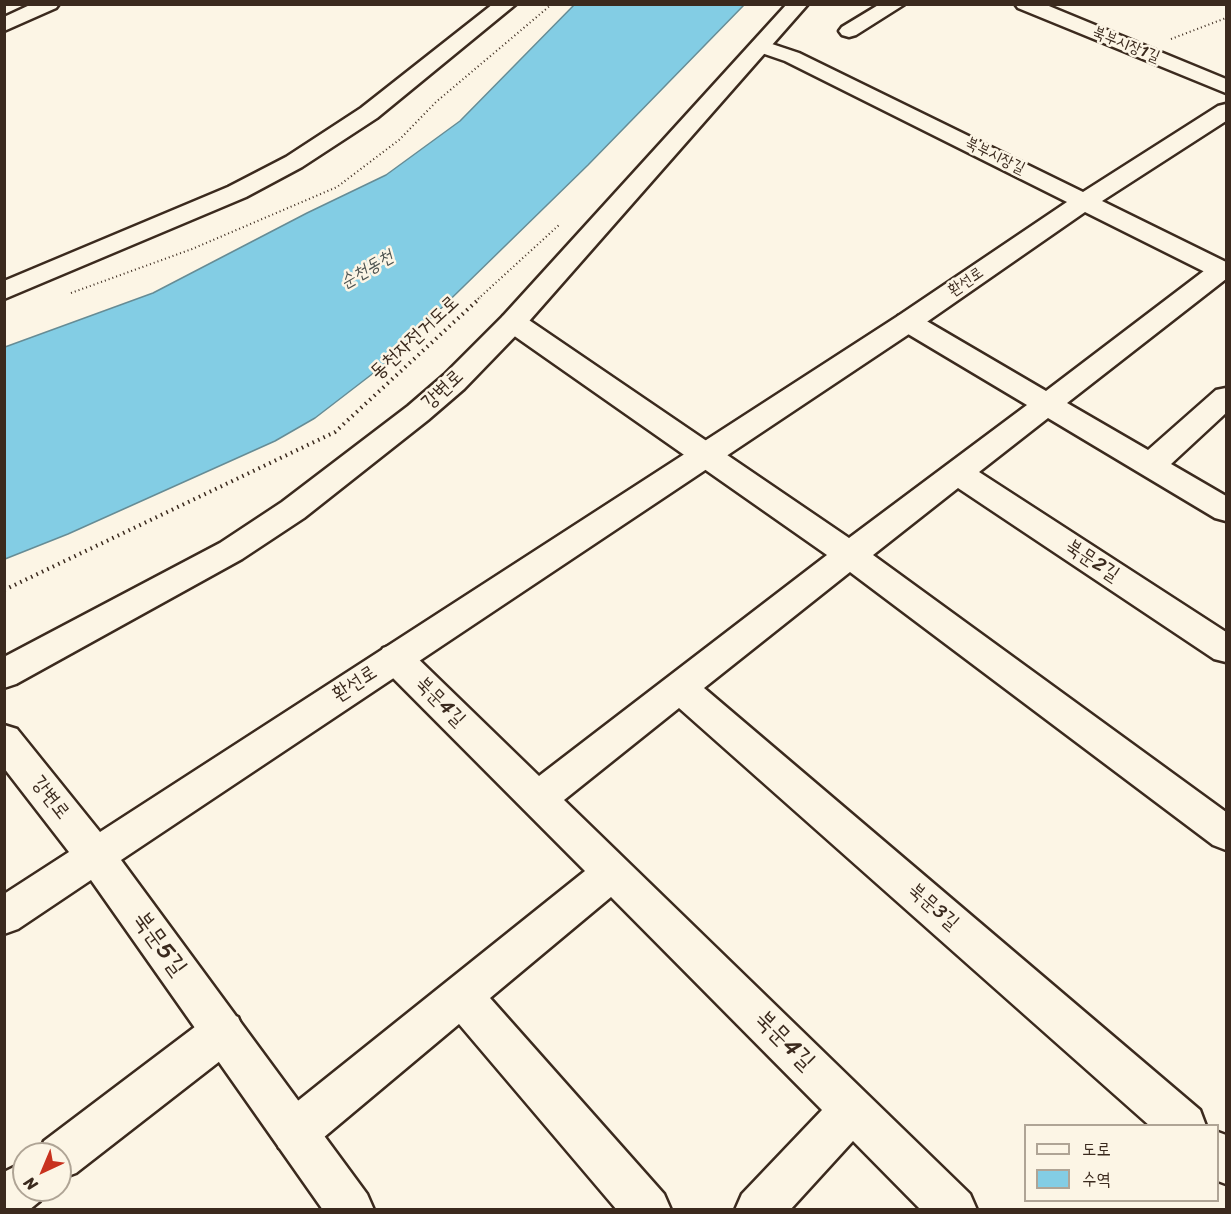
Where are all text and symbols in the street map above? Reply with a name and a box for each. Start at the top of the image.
street label: 북부시장1길 [1089,23,1163,67]
street label: 북부시장길 [962,133,1028,179]
water label: 순천동천 [337,246,397,294]
street label: 환선로 [945,263,987,301]
street label: 동천자전거도로 [366,291,464,385]
street label: 강변로 [417,365,469,415]
street label: 북문2길 [1060,535,1124,587]
street label: 환선로 [328,661,382,707]
street label: 북문4길 [410,672,470,732]
street label: 강변로 [26,772,74,824]
street label: 북문3길 [903,879,963,935]
street label: 북문5길 [126,906,192,982]
street label: 북문4길 [748,1005,820,1077]
legend [1024,1124,1219,1202]
text: 도로 [1082,1133,1111,1165]
north arrow [12,1142,72,1202]
text: 수역 [1082,1163,1111,1195]
text: N [16,1170,45,1198]

